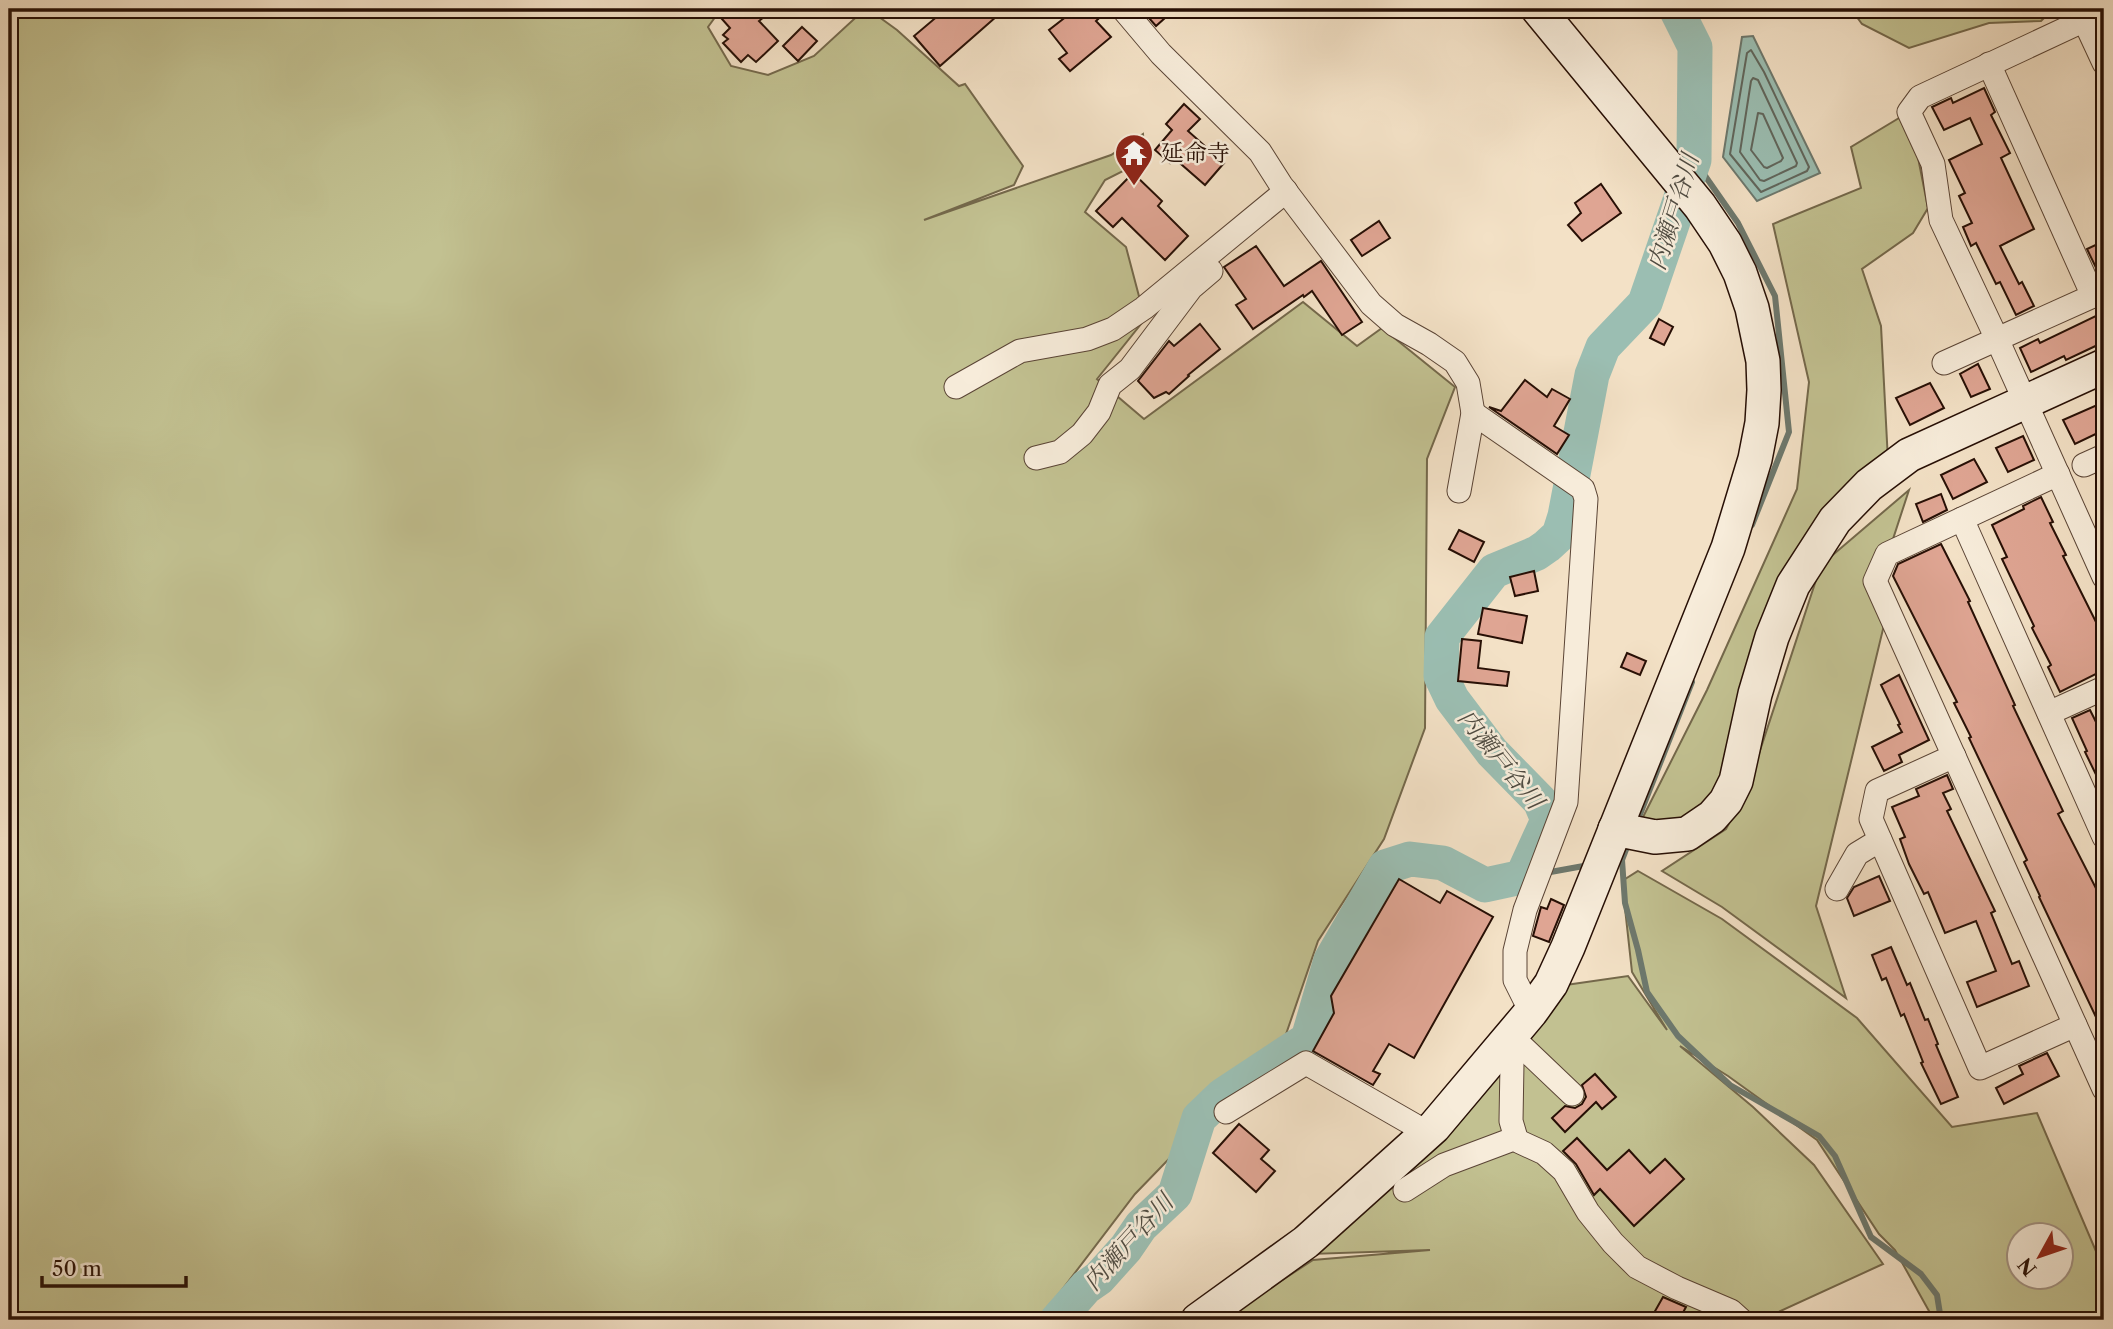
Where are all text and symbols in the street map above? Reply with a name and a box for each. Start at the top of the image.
temple icon: 延命寺 [1113,132,1155,187]
place label: 延命寺 [1161,139,1230,167]
water label: 内瀬戸谷川 [1642,148,1705,274]
water label: 内瀬戸谷川 [1452,703,1552,817]
water label: 内瀬戸谷川 [1077,1185,1181,1296]
north arrow [2004,1220,2074,1290]
scale bar [42,1245,186,1289]
text: N [2013,1253,2041,1280]
text: 50 m [52,1256,102,1281]

